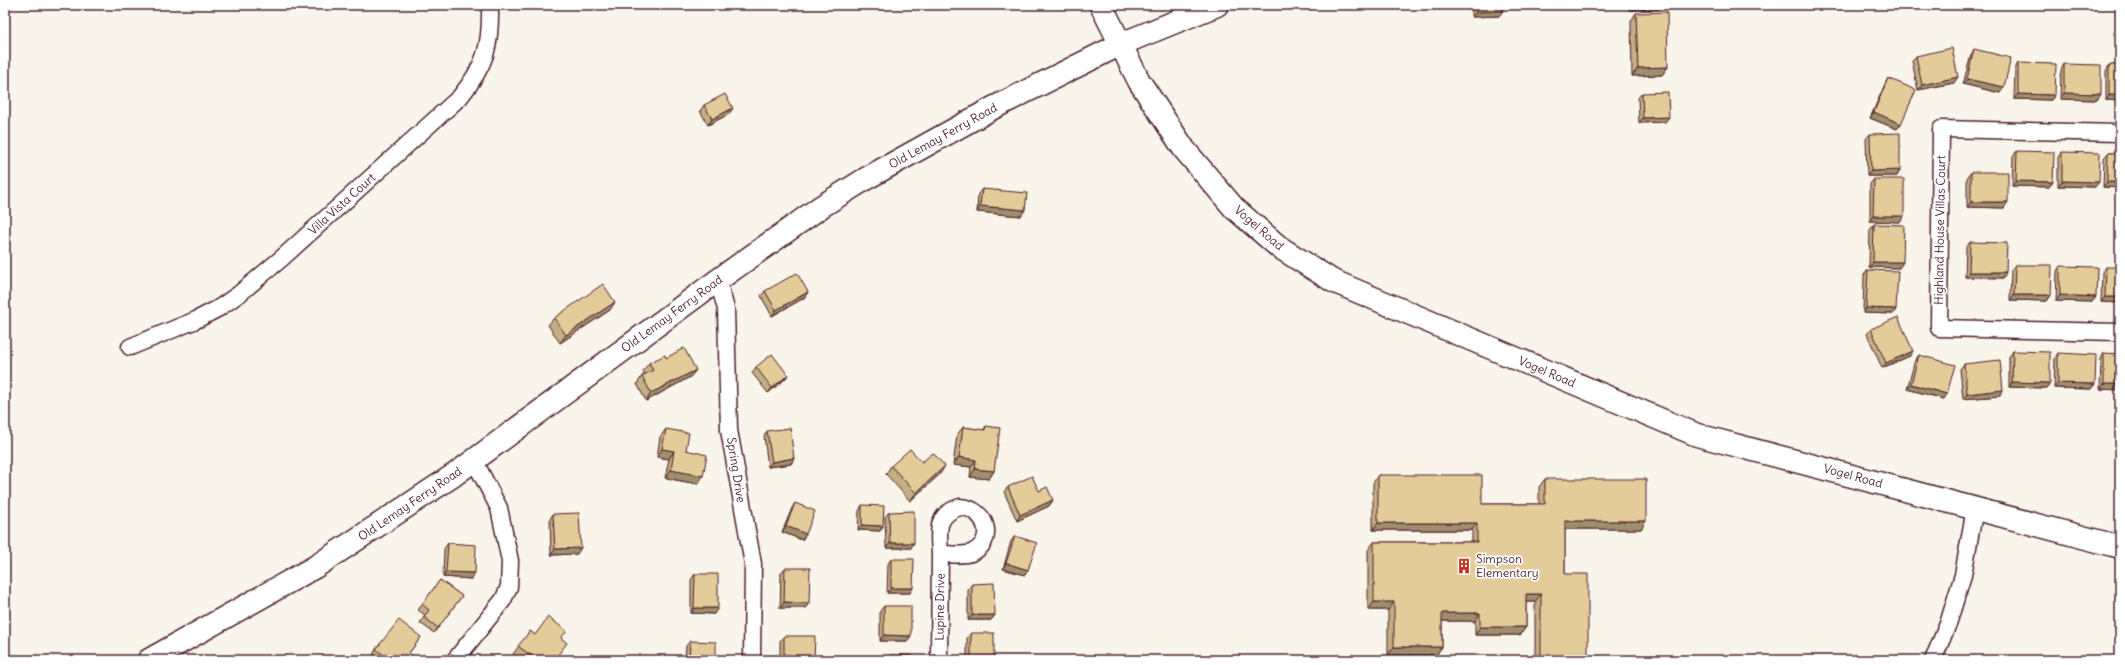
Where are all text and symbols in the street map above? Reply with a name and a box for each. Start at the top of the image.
street label: Old Lemay Ferry Road [886,99,1000,172]
street label: Highland House Villas Court [1931,155,1948,305]
street label: Villa Vista Court [305,170,378,238]
street label: Vogel Road [1232,202,1287,253]
street label: Old Lemay Ferry Road [618,272,725,355]
street label: Vogel Road [1516,353,1578,390]
street label: Spring Drive [724,436,749,504]
street label: Vogel Road [1822,460,1884,491]
street label: Old Lemay Ferry Road [355,463,464,544]
place label: Simpson Elementary [1476,551,1539,580]
building icon: Simpson Elementary [1455,557,1473,575]
street label: Lupine Drive [931,573,948,641]

